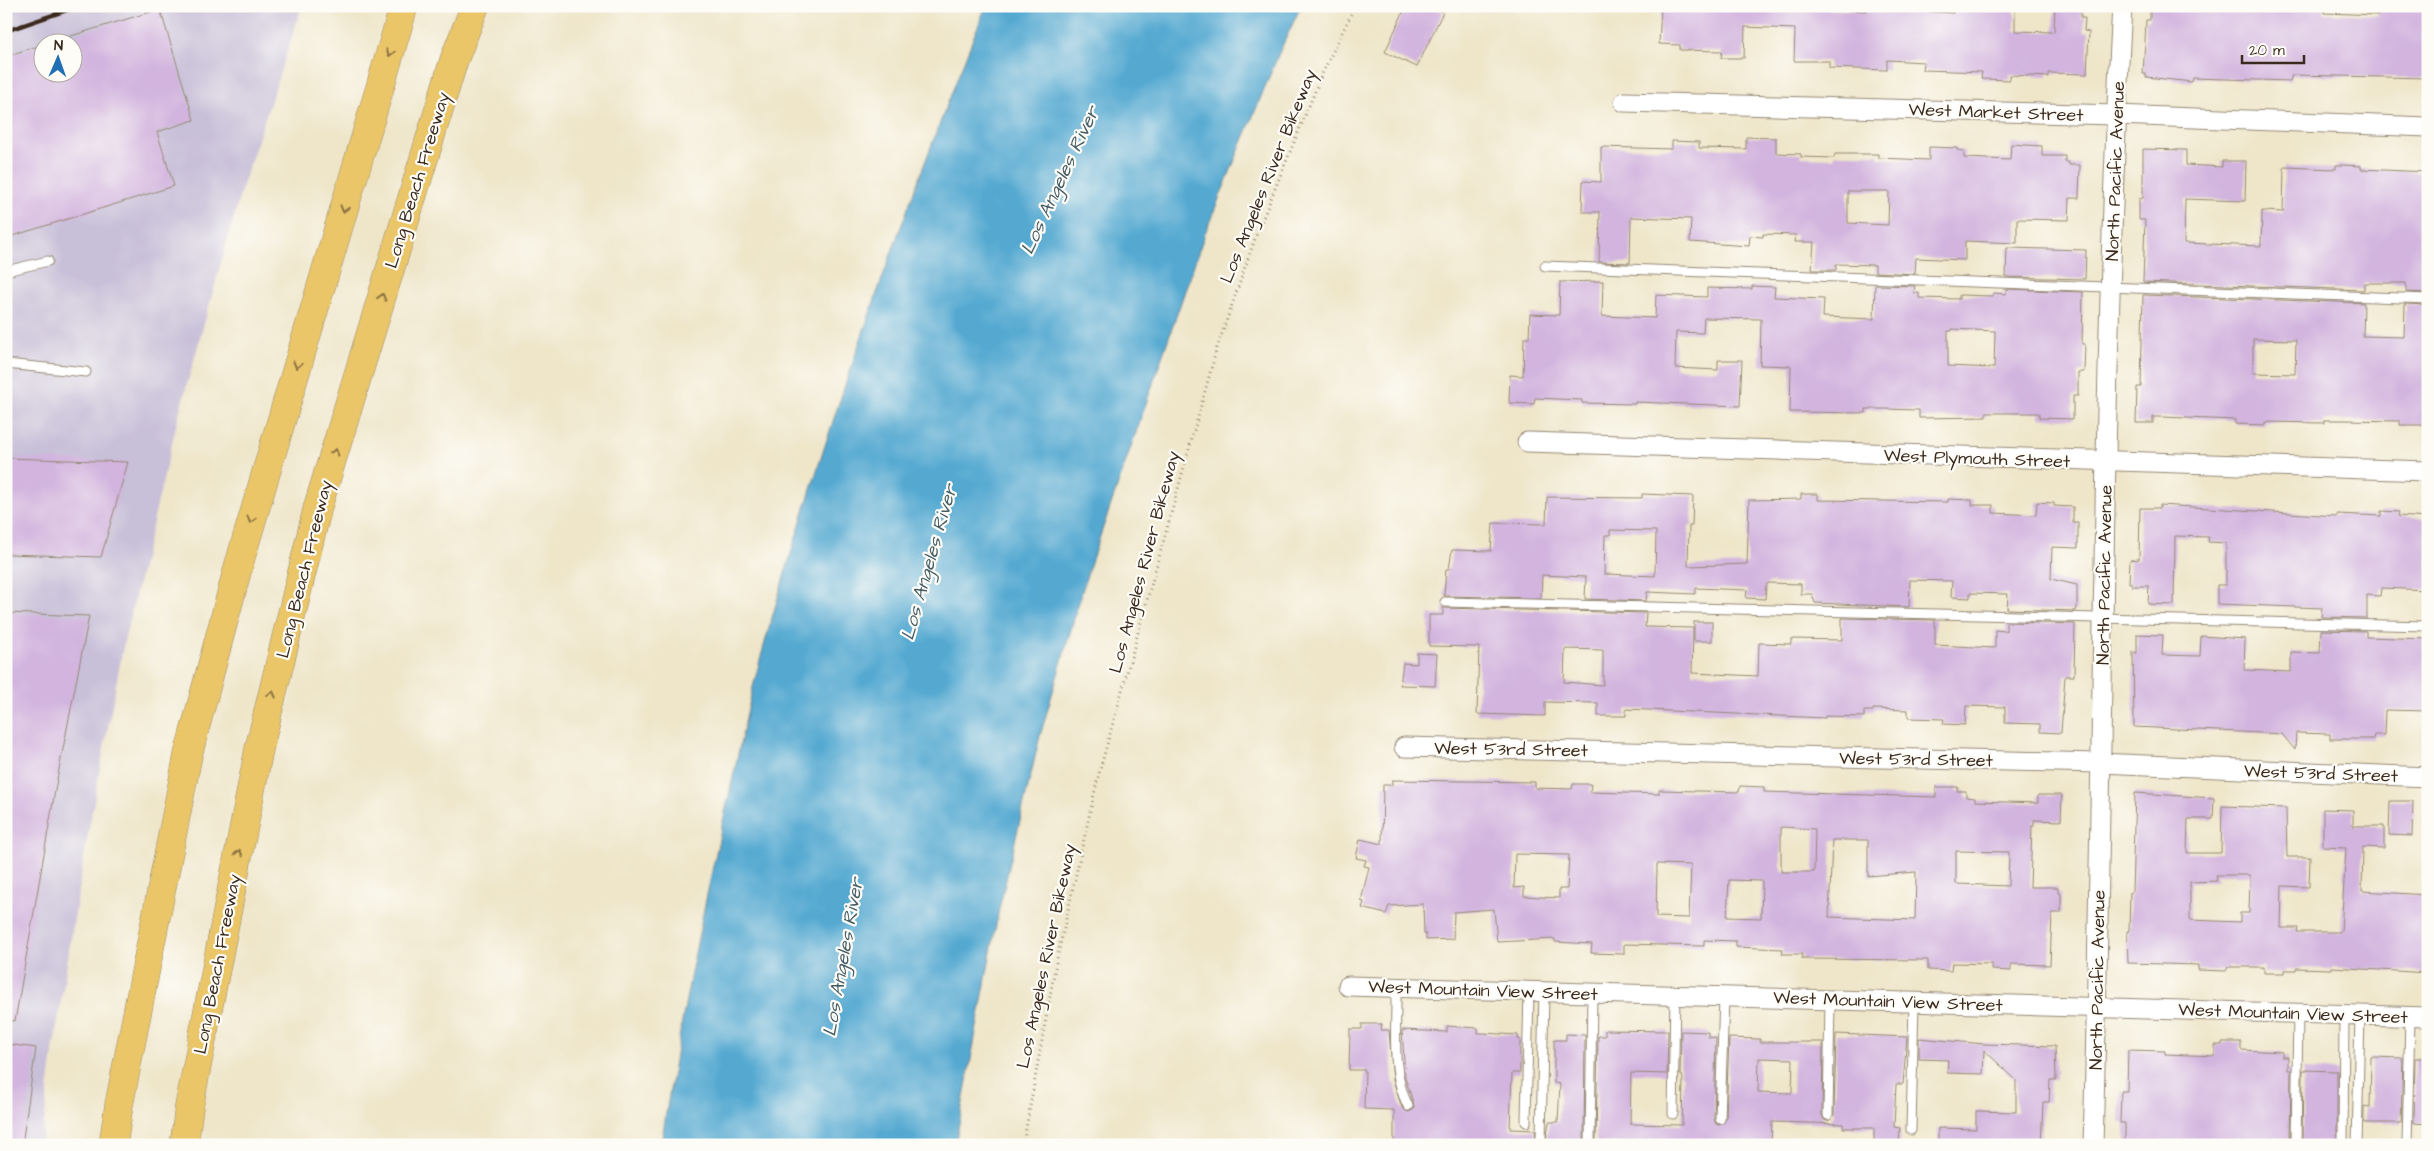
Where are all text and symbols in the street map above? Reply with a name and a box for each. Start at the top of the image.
north arrow [32,32,82,82]
scale bar [2242,32,2304,64]
text: N [54,36,63,56]
text: 20 m [2249,40,2285,61]
one-way arrow [385,48,395,57]
street label: Los Angeles River Bikeway [1214,65,1324,287]
street label: North Pacific Avenue [2100,80,2131,261]
street label: Long Beach Freeway [379,89,457,271]
street label: West Market Street [1908,97,2085,128]
water label: Los Angeles River [1014,100,1108,259]
one-way arrow [339,204,349,212]
one-way arrow [377,293,387,301]
one-way arrow [293,360,303,368]
street label: West Plymouth Street [1883,443,2071,475]
street label: Los Angeles River Bikeway [1103,448,1187,676]
one-way arrow [329,449,339,457]
street label: Long Beach Freeway [270,477,340,661]
water label: Los Angeles River [894,479,965,643]
street label: North Pacific Avenue [2090,485,2119,665]
one-way arrow [247,516,257,524]
one-way arrow [267,691,277,699]
street label: West 53rd Street [1434,736,1589,763]
street label: West 53rd Street [1839,746,1994,773]
street label: West 53rd Street [2244,758,2399,789]
street label: Los Angeles River Bikeway [1010,841,1084,1071]
one-way arrow [233,849,243,858]
street label: Long Beach Freeway [188,872,248,1056]
water label: Los Angeles River [816,874,871,1038]
street label: North Pacific Avenue [2083,890,2112,1070]
street label: West Mountain View Street [1368,974,1599,1007]
street label: West Mountain View Street [1773,985,2004,1018]
street label: West Mountain View Street [2178,997,2409,1030]

